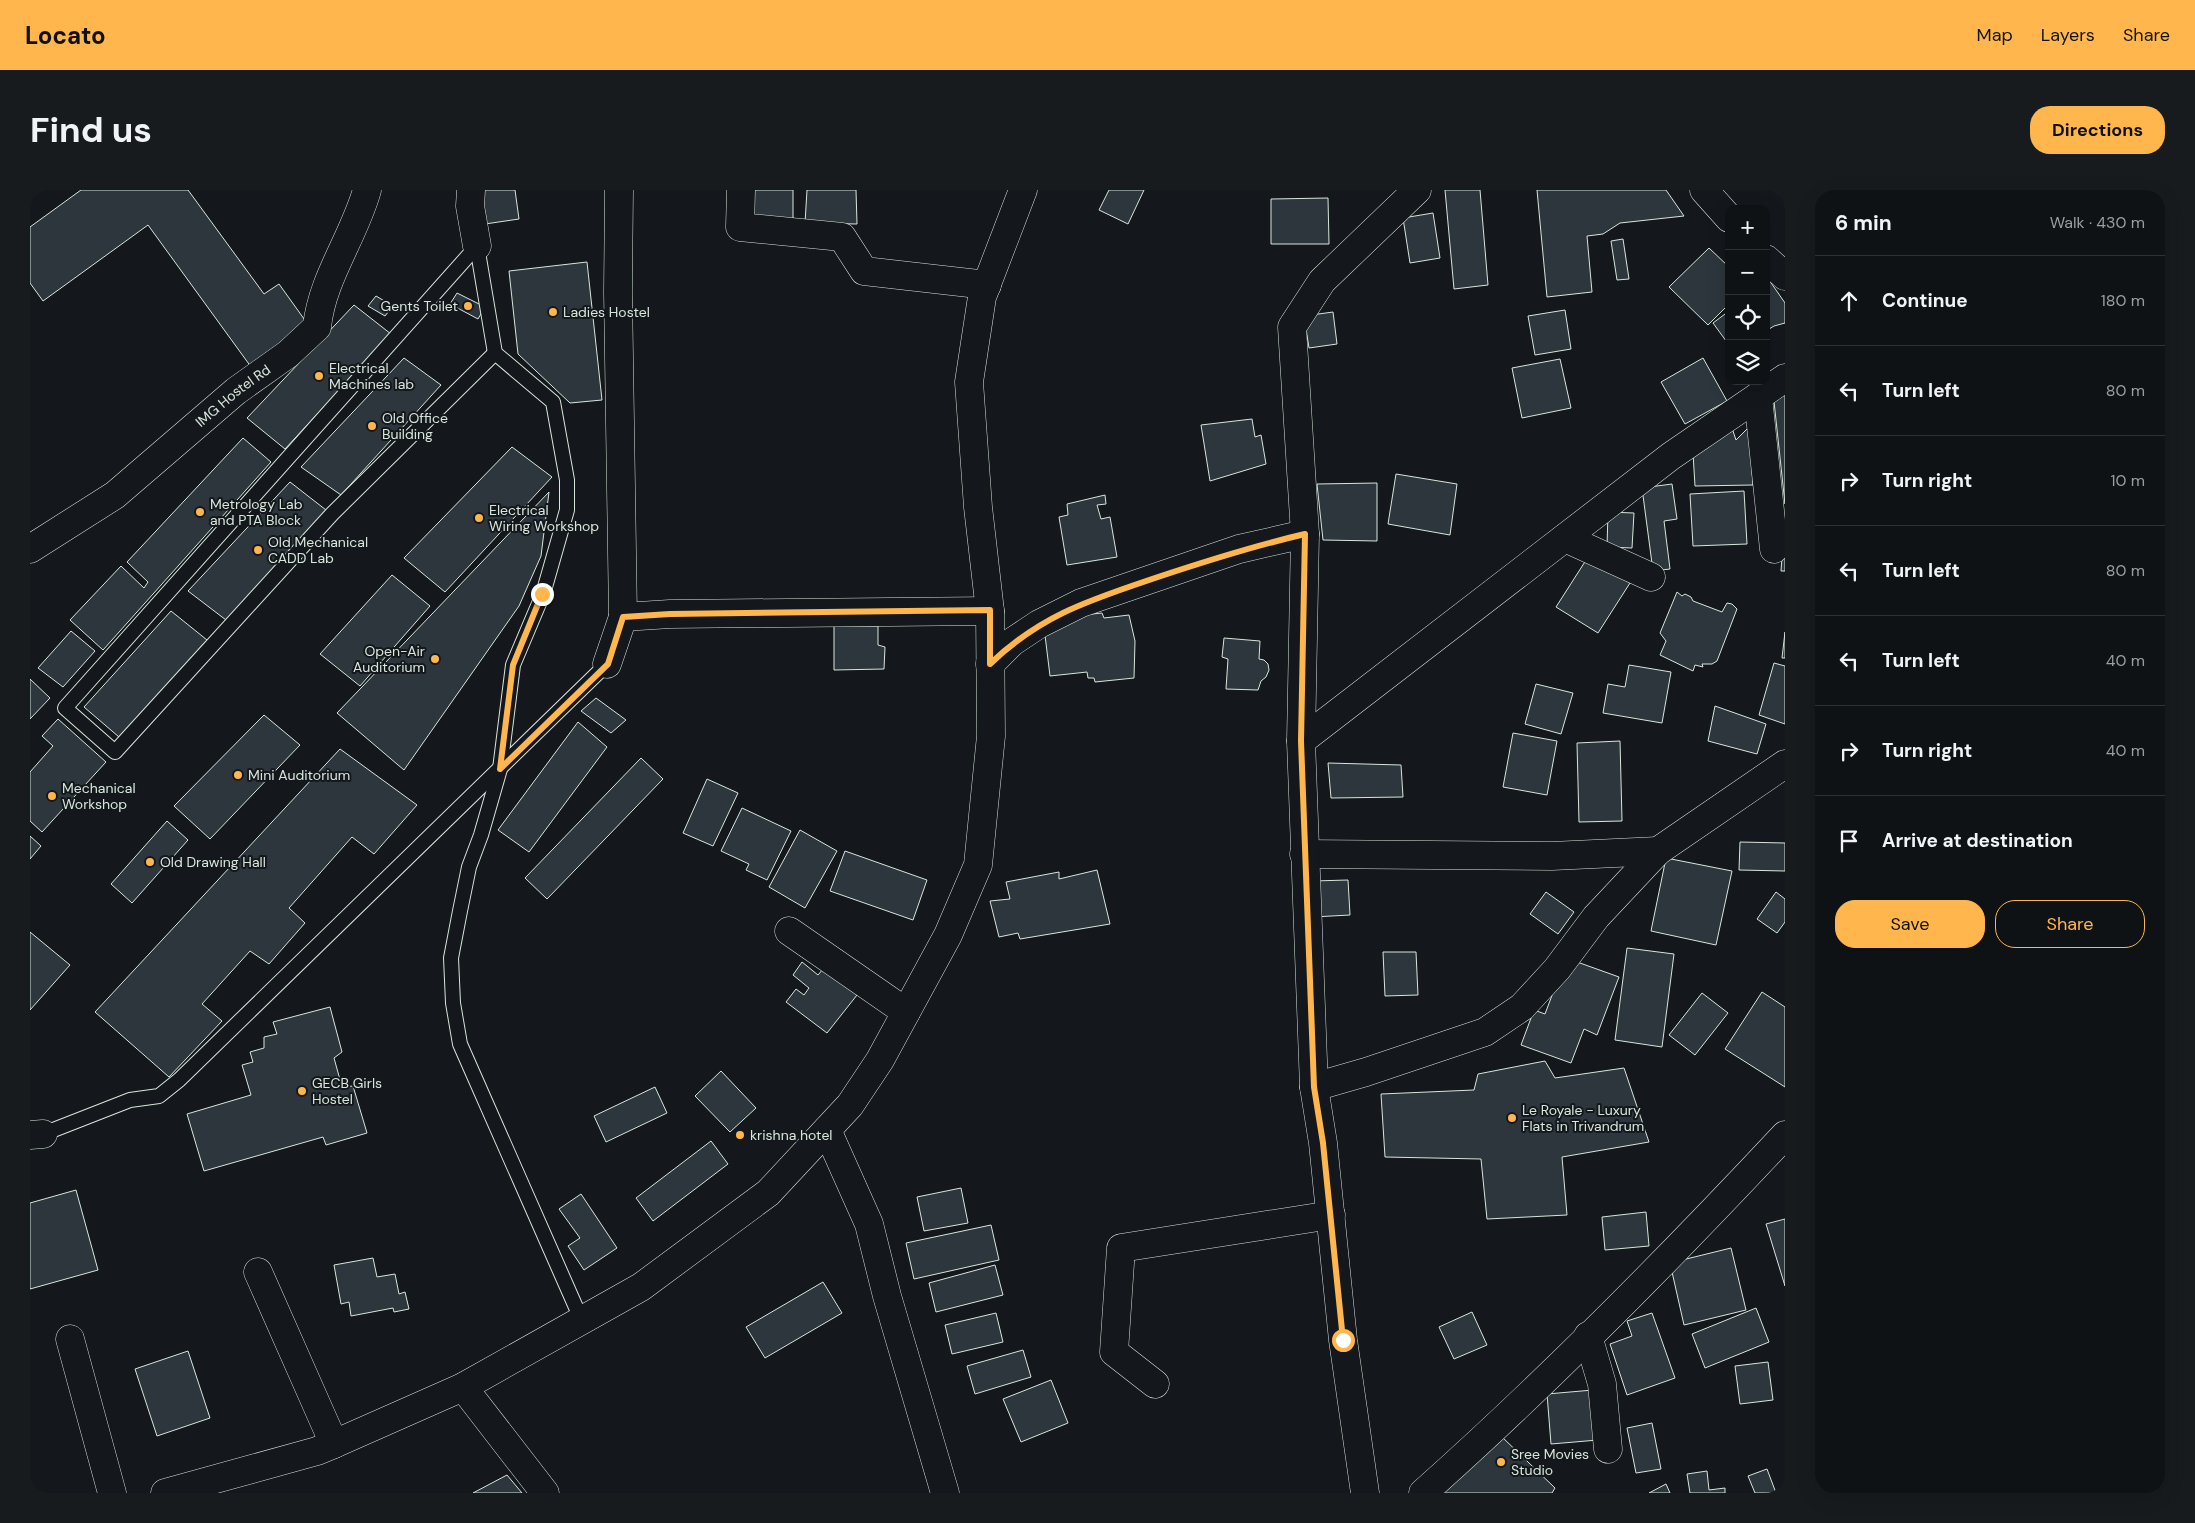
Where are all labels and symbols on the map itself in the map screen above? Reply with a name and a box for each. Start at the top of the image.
place label: Gents Toilet [381,297,458,315]
marker: Gents Toilet [462,300,474,312]
place label: Ladies Hostel [563,303,650,321]
marker: Ladies Hostel [547,306,559,318]
place label: Electrical Machines lab [329,359,414,393]
street label: IMG Hostel Rd [192,360,274,431]
marker: Electrical Machines lab [313,370,325,382]
place label: Old Office Building [382,409,448,443]
marker: Old Office Building [366,420,378,432]
place label: Metrology Lab and PTA Block [210,495,303,529]
place label: Electrical Wiring Workshop [489,501,599,535]
marker: Metrology Lab and PTA Block [194,506,206,518]
marker: Electrical Wiring Workshop [473,512,485,524]
place label: Old Mechanical CADD Lab [268,533,368,567]
marker: Old Mechanical CADD Lab [252,544,264,556]
route end [531,583,554,606]
place label: Open-Air Auditorium [353,642,425,676]
marker: Open-Air Auditorium [429,653,441,665]
place label: Mini Auditorium [248,766,350,784]
marker: Mini Auditorium [232,769,244,781]
place label: Mechanical Workshop [62,779,136,813]
marker: Mechanical Workshop [46,790,58,802]
place label: Old Drawing Hall [160,853,266,871]
marker: Old Drawing Hall [144,856,156,868]
place label: GECB Girls Hostel [312,1074,382,1108]
marker: GECB Girls Hostel [296,1085,308,1097]
place label: Le Royale - Luxury Flats in Trivandrum [1522,1101,1644,1135]
marker: Le Royale - Luxury Flats in Trivandrum [1506,1112,1518,1124]
place label: krishna hotel [750,1126,833,1144]
marker: krishna hotel [734,1129,746,1141]
route start [1332,1329,1355,1352]
place label: Sree Movies Studio [1511,1445,1589,1479]
marker: Sree Movies Studio [1495,1456,1507,1468]

